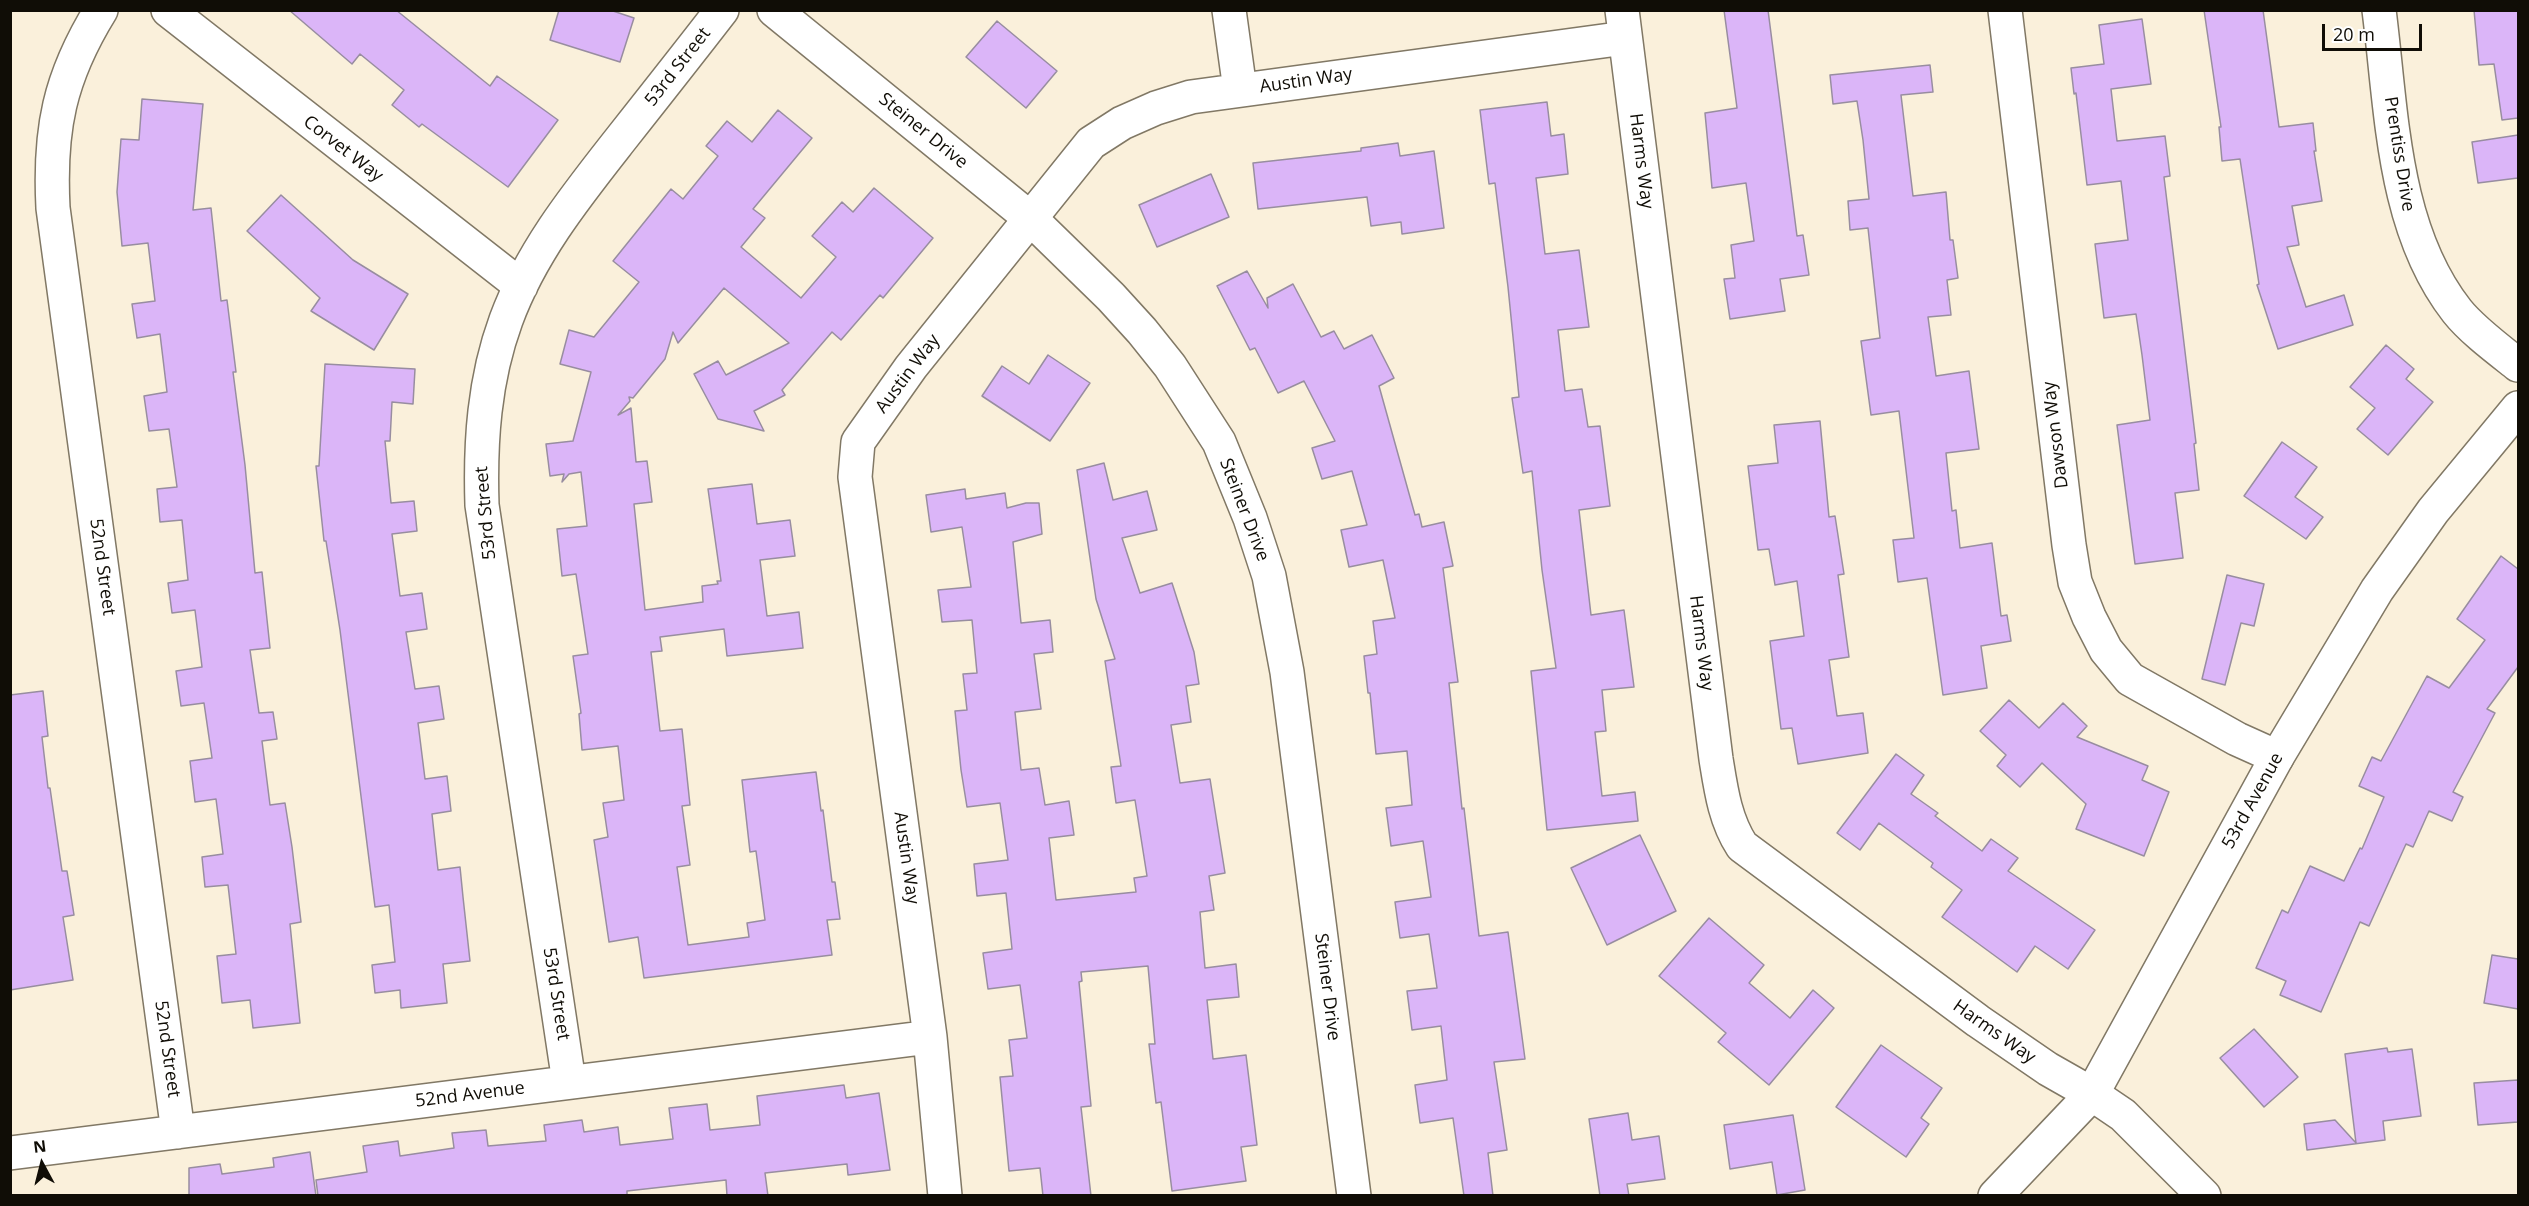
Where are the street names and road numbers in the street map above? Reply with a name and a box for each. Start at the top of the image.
street label: 53rd Street [641,23,715,111]
street label: Austin Way [1258,64,1354,98]
street label: Steiner Drive [874,89,972,173]
street label: Prentiss Drive [2379,95,2419,213]
street label: Corvet Way [299,111,387,187]
street label: Harms Way [1624,112,1658,210]
street label: Austin Way [871,330,945,418]
street label: Dawson Way [2039,380,2073,490]
street label: Steiner Drive [1215,456,1273,564]
street label: 53rd Street [471,465,501,561]
street label: 52nd Street [85,517,119,617]
street label: Harms Way [1684,594,1718,692]
street label: 53rd Avenue [2218,749,2288,853]
street label: Austin Way [889,810,923,906]
street label: Steiner Drive [1310,932,1344,1042]
street label: 53rd Street [538,946,574,1042]
street label: Harms Way [1948,996,2040,1068]
street label: 52nd Street [150,999,184,1099]
street label: 52nd Avenue [414,1078,526,1112]

